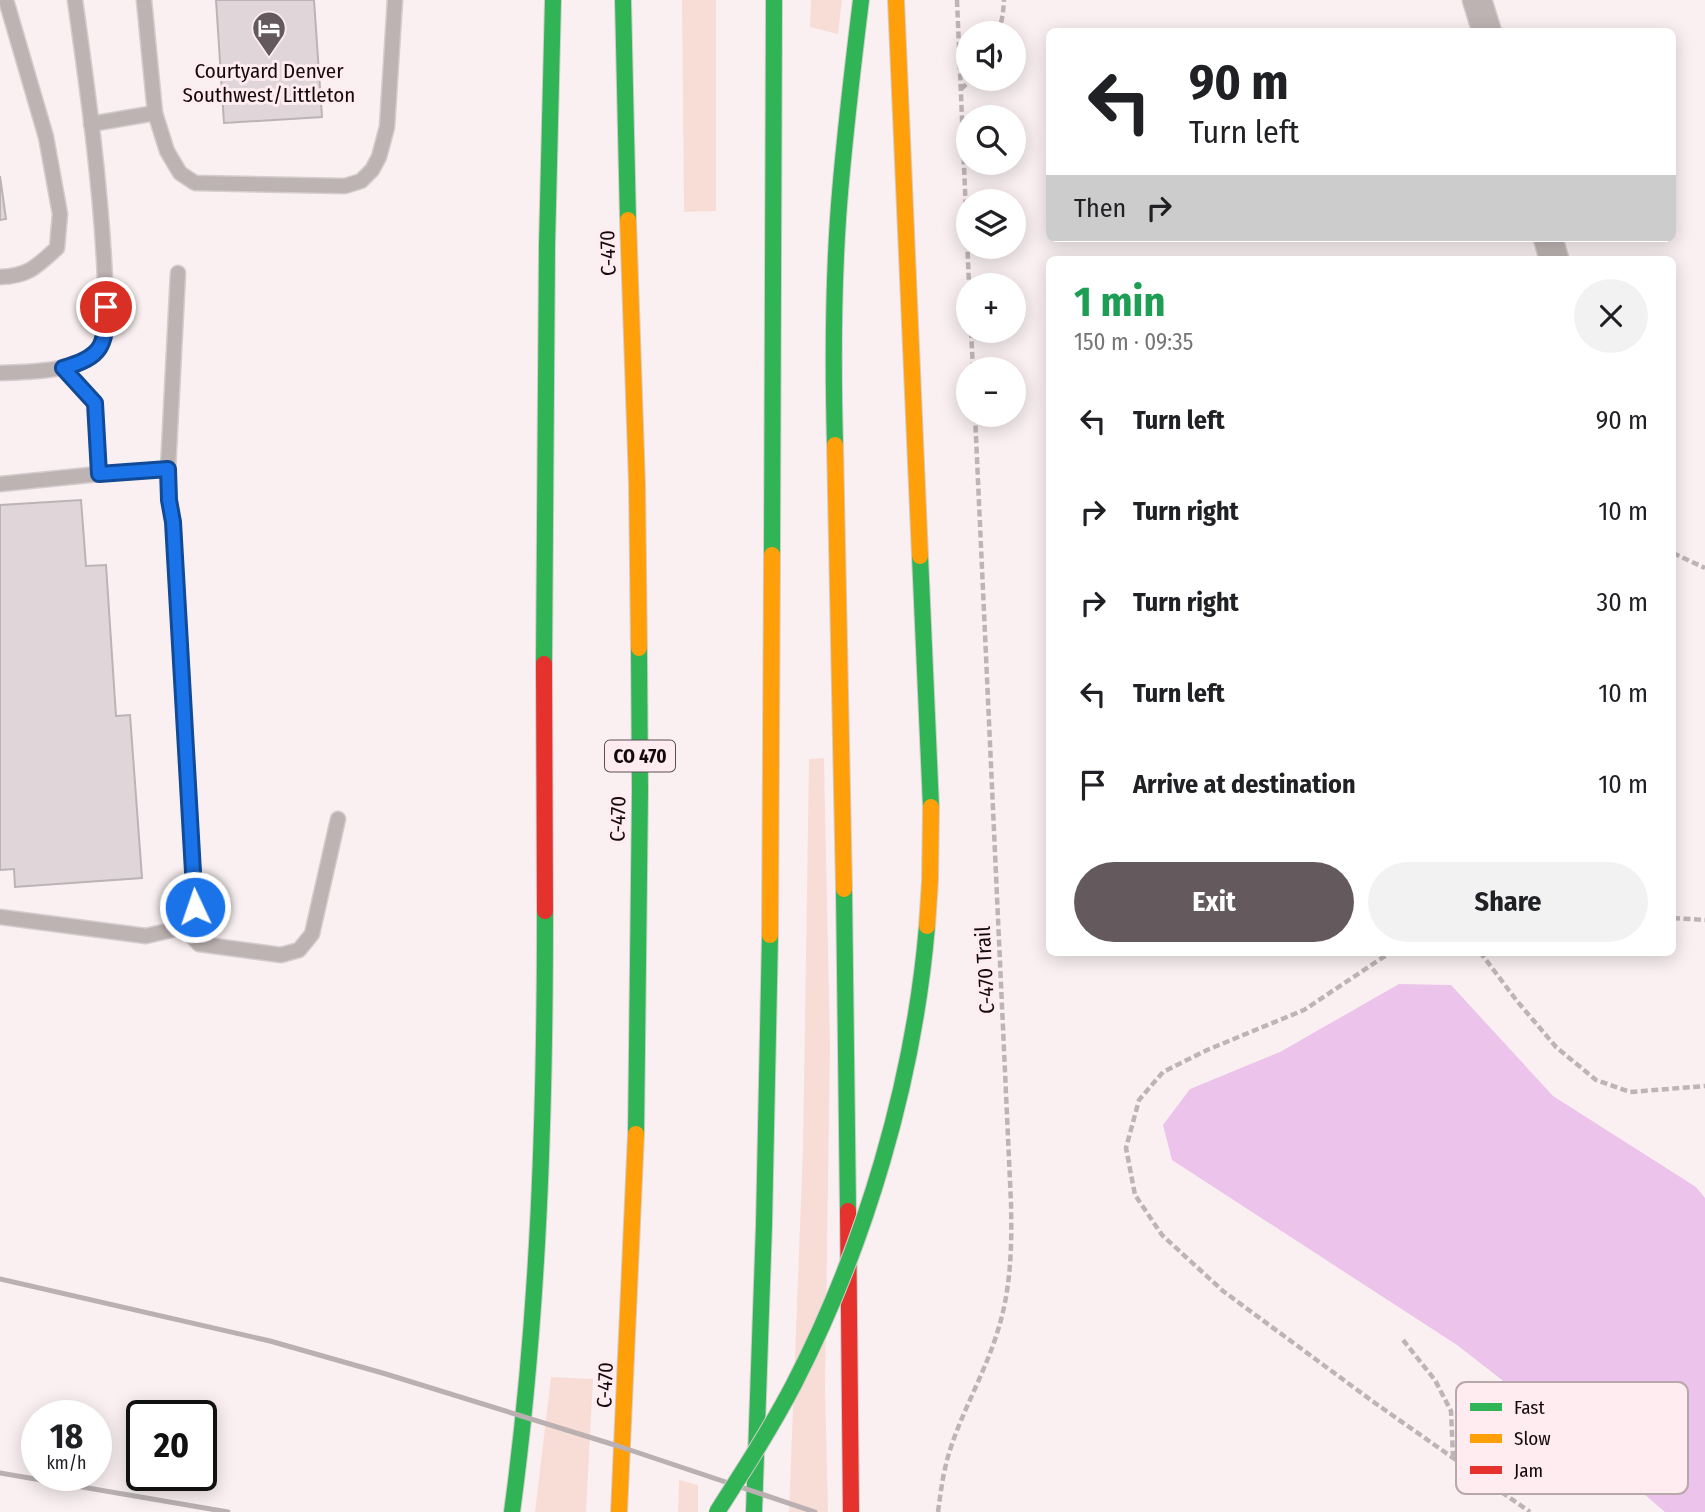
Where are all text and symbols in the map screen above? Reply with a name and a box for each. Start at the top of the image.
hotel icon: Courtyard Denver Southwest/Littleton [250,9,288,58]
map controls [956,21,1026,427]
button: sound [956,21,1026,91]
text: 90 m [1189,53,1289,112]
icon: left [1074,56,1165,147]
place label: Courtyard Denver Southwest/Littleton [183,58,355,108]
button: search [956,105,1026,175]
text: Turn left [1189,113,1299,151]
button: layers [956,189,1026,259]
icon: right [1140,189,1178,227]
text: Then [1074,193,1126,224]
street label: C-470 [594,230,622,276]
button: + [956,273,1026,343]
pin [76,277,136,337]
text: 1 min [1074,277,1165,327]
button: close [1574,279,1648,353]
icon: arrive [87,288,125,326]
text: 150 m · 09:35 [1074,328,1193,356]
button: − [956,357,1026,427]
icon: left [1074,402,1112,440]
text: Turn left [1133,405,1225,436]
text: 90 m [1596,405,1648,436]
icon: right [1074,493,1112,531]
text: Turn right [1133,496,1239,527]
text: 10 m [1598,496,1648,527]
icon: right [1074,584,1112,622]
text: Turn right [1133,587,1239,618]
text: 30 m [1597,587,1648,618]
icon: left [1074,675,1112,713]
text: Turn left [1133,678,1225,709]
text: 10 m [1598,678,1648,709]
road number: CO 470 [605,740,675,772]
icon: arrive [1074,766,1112,804]
text: Arrive at destination [1133,769,1356,800]
text: 10 m [1598,769,1648,800]
street label: C-470 [605,796,631,842]
button: Exit [1074,862,1354,942]
button: Share [1368,862,1648,942]
position arrow [158,870,232,944]
street label: C-470 Trail [970,925,1000,1015]
street label: C-470 [591,1362,619,1408]
legend [1456,1382,1688,1494]
text: Fast [1514,1396,1545,1419]
speed limit sign: 20 [126,1400,217,1491]
text: 18 [50,1415,83,1457]
text: Slow [1514,1427,1551,1450]
text: km/h [46,1452,87,1474]
text: Jam [1514,1459,1543,1482]

